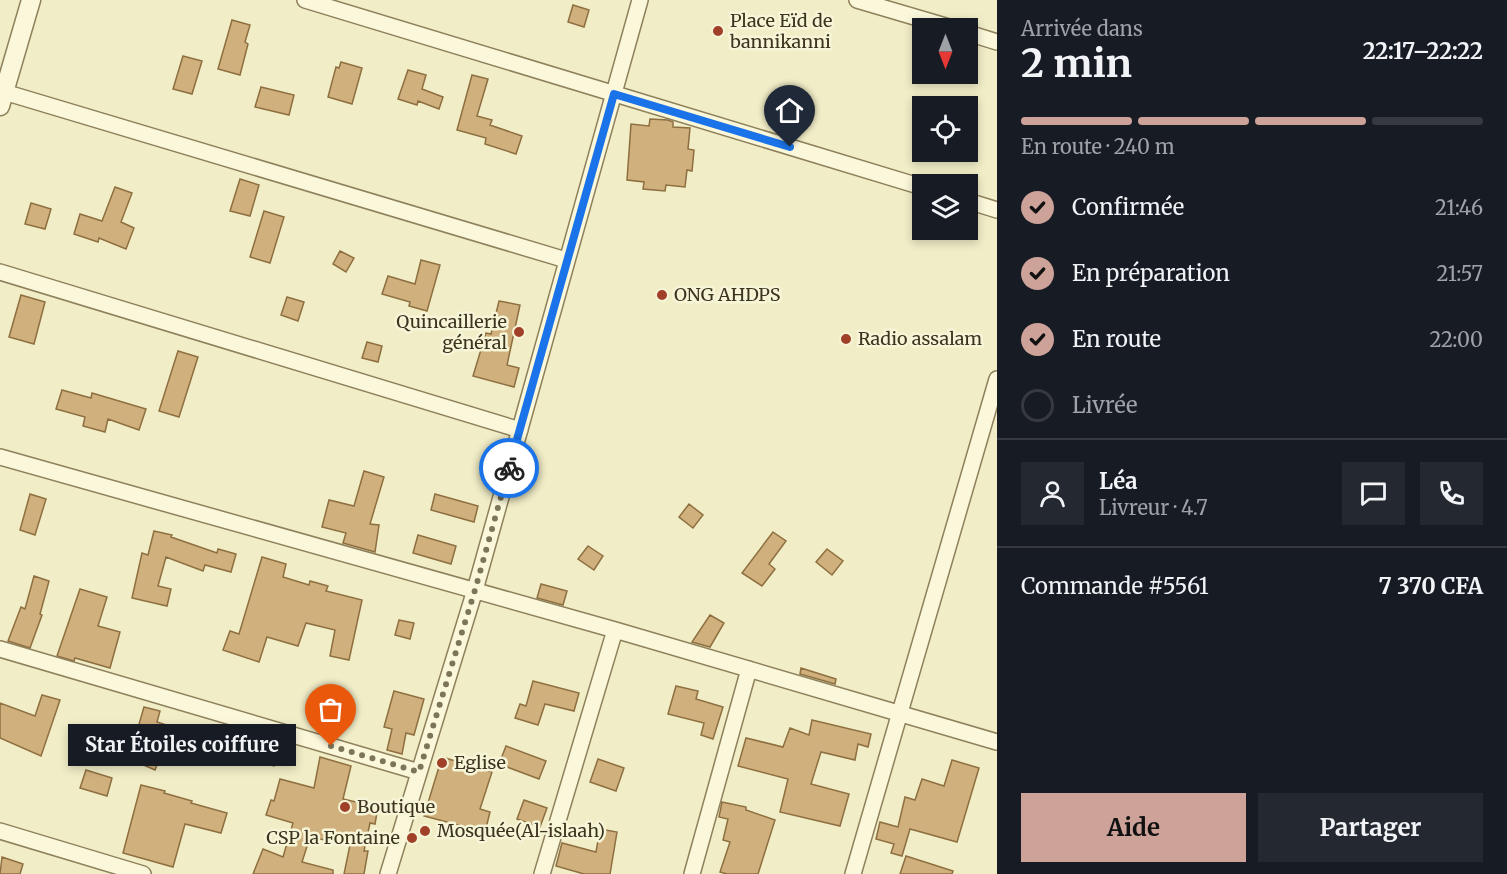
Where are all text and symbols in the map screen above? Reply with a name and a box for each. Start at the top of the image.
place label: Place Eïd de bannikanni [729,9,832,53]
text: Arrivée dans [1021,16,1143,41]
north arrow [912,18,978,84]
map controls [912,18,978,240]
marker: Place Eïd de bannikanni [711,24,725,38]
text: 22:17–22:22 [1363,37,1483,65]
text: 2 min [1021,39,1132,88]
pin [764,85,815,147]
icon: home [773,94,806,127]
button: locate [912,96,978,162]
text: En route · 240 m [1021,134,1175,159]
button: layers [912,174,978,240]
icon: check [1021,191,1054,224]
text: Confirmée [1072,193,1184,221]
text: 21:46 [1435,195,1483,220]
icon: check [1021,257,1054,290]
text: En préparation [1072,259,1230,287]
text: 21:57 [1437,261,1483,286]
place label: ONG AHDPS [674,283,781,306]
marker: ONG AHDPS [655,288,669,302]
place label: Quincaillerie général [396,310,507,354]
icon: check [1021,323,1054,356]
marker: Quincaillerie général [512,325,526,339]
text: En route [1072,325,1161,353]
place label: Radio assalam [858,327,982,350]
text: 22:00 [1429,327,1483,352]
marker: Radio assalam [839,332,853,346]
text: Livrée [1072,391,1138,419]
courier [479,438,539,498]
icon: bike [493,452,526,485]
button: person [1021,462,1084,525]
button: chat [1342,462,1405,525]
button: phone [1420,462,1483,525]
text: Léa [1099,467,1137,495]
text: Livreur · 4.7 [1099,495,1208,520]
text: Commande #5561 [1021,572,1209,600]
text: 7 370 CFA [1379,572,1483,600]
pin [305,684,356,746]
icon: bag [314,693,347,726]
callout: Star Étoiles coiffure [67,725,295,767]
text: Star Étoiles coiffure [85,732,279,757]
place label: Eglise [454,751,506,774]
marker: Eglise [435,756,449,770]
button: Aide [1021,793,1246,862]
button: Partager [1258,793,1483,862]
place label: Boutique [357,795,435,818]
marker: Boutique [338,800,352,814]
place label: Mosquée(Al-islaah) [437,819,605,842]
marker: Mosquée(Al-islaah) [418,824,432,838]
place label: CSP la Fontaine [266,826,400,849]
marker: CSP la Fontaine [405,831,419,845]

